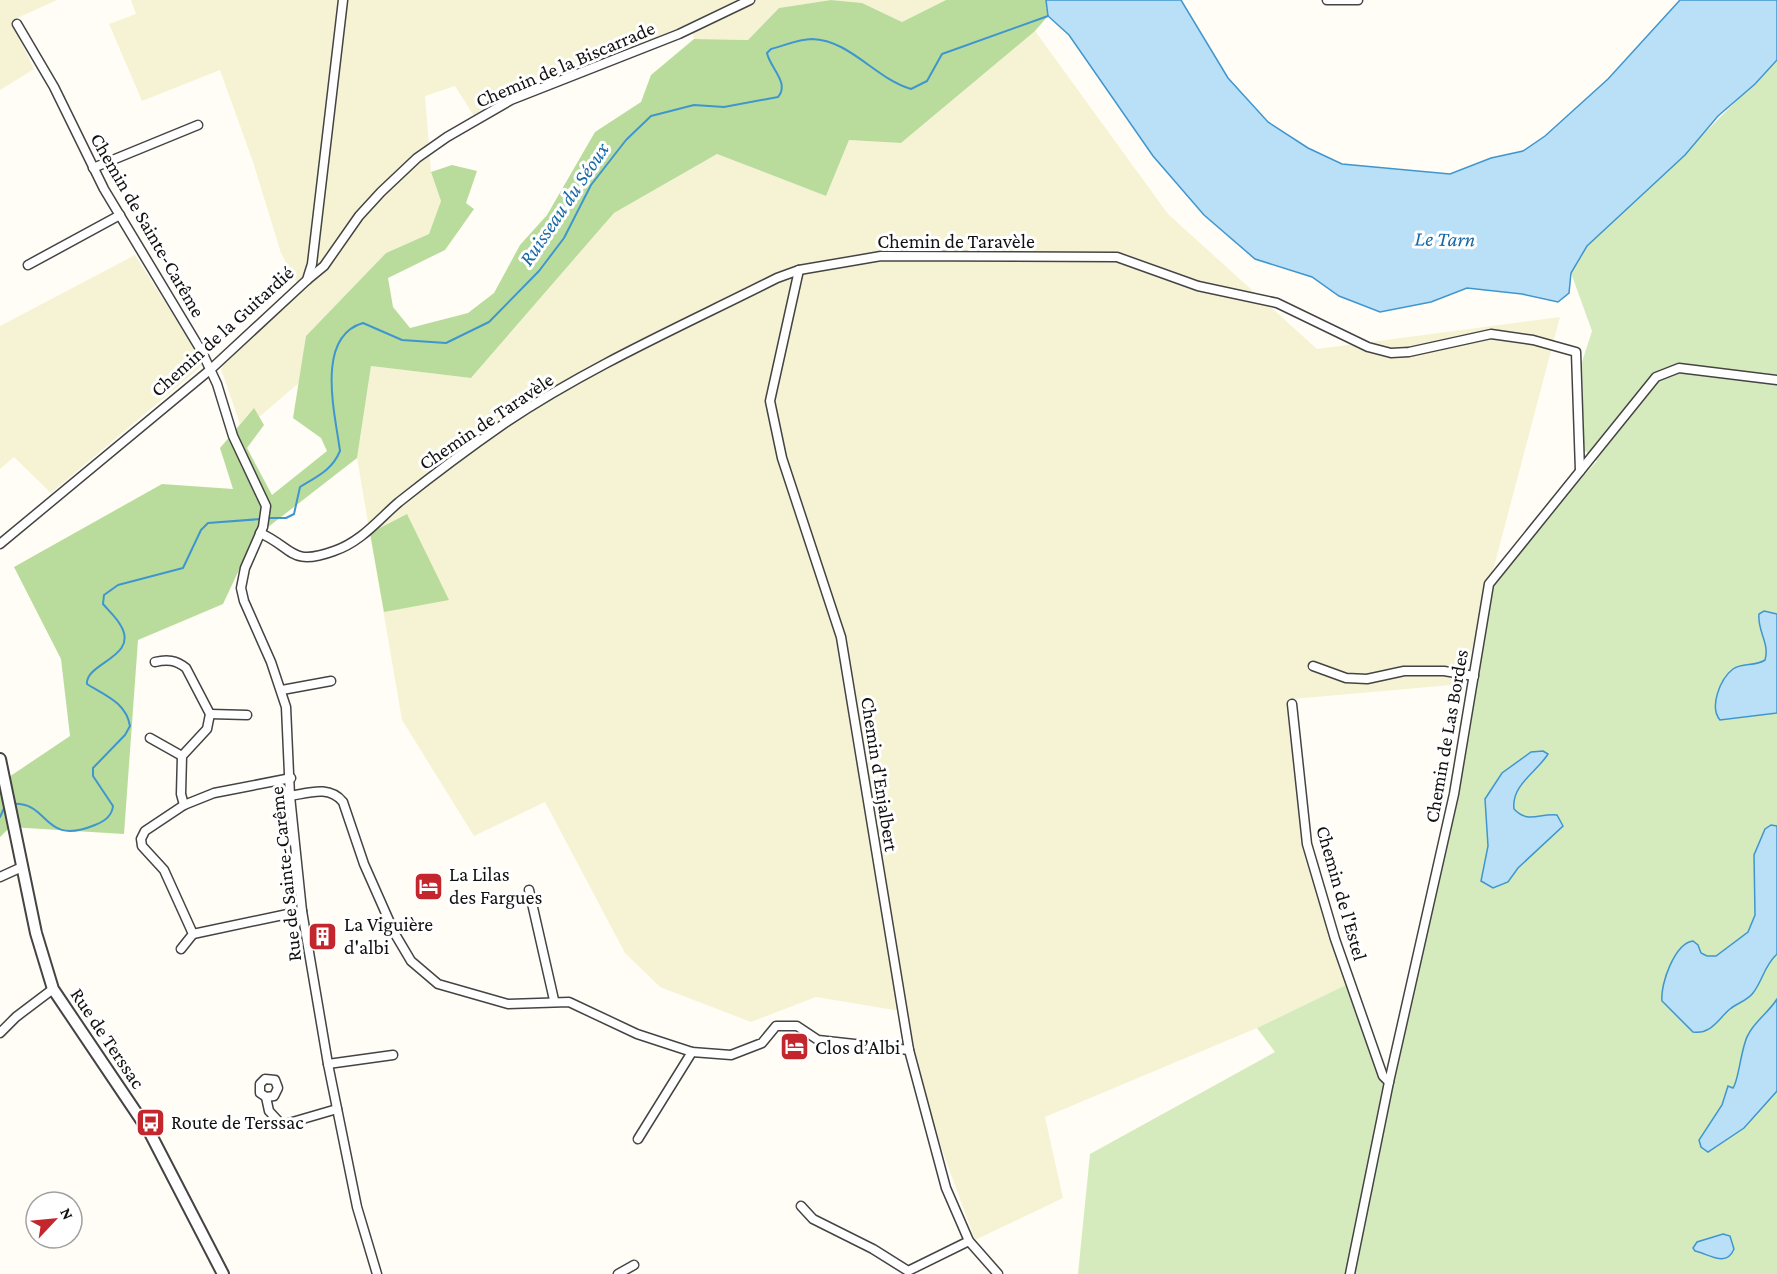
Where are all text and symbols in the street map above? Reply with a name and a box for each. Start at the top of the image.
street label: Chemin de la Biscarrade [472,16,658,112]
street label: Chemin de Sainte-Carême [86,129,210,321]
water label: Ruisseau du Séoux [514,137,615,270]
water label: Le Tarn [1414,226,1476,252]
street label: Chemin de Taravèle [877,230,1035,252]
street label: Chemin de la Guitardié [146,261,298,401]
street label: Chemin de Taravèle [415,368,558,474]
street label: Chemin de Las Bordes [1420,647,1472,824]
street label: Chemin d'Enjalbert [856,695,903,853]
street label: Rue de Sainte-Carême [265,785,305,963]
street label: Chemin de l'Estel [1312,823,1372,963]
place label: La Lilas des Fargues [449,863,542,909]
hotel icon: La Lilas des Fargues [412,870,444,902]
place label: La Viguière d'albi [344,913,433,958]
building icon: La Viguière d'albi [307,920,339,952]
street label: Rue de Terssac [66,984,150,1093]
hotel icon: Clos d’Albi [778,1031,810,1063]
place label: Clos d’Albi [815,1036,900,1058]
bus stop icon: Route de Terssac [134,1106,166,1138]
place label: Route de Terssac [171,1111,304,1133]
north arrow [24,1190,84,1250]
text: N [57,1205,77,1222]

